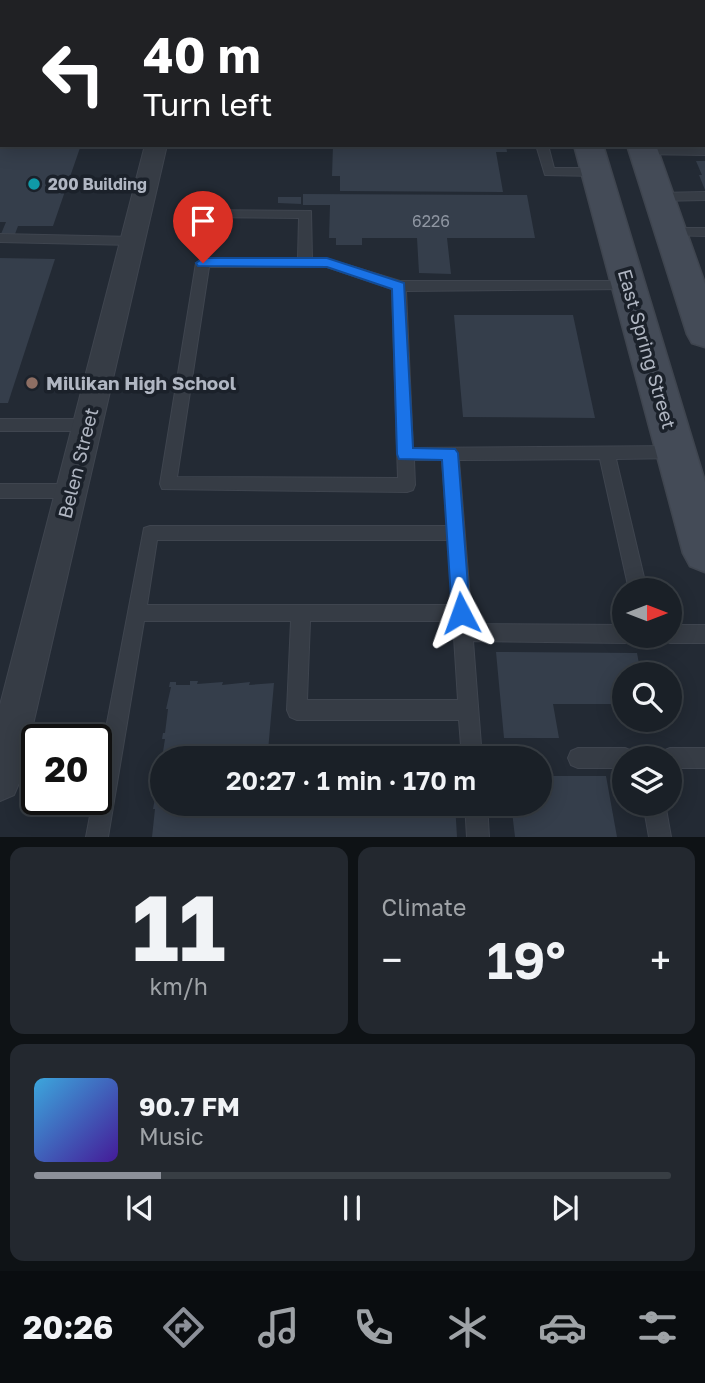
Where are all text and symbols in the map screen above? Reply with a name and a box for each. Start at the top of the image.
text: 40 m [143,25,261,84]
icon: left [28,28,119,119]
text: Turn left [143,85,272,123]
place label: 200 Building [48,174,147,194]
marker: 200 Building [26,176,42,192]
pin [173,191,233,263]
icon: arrive [184,202,222,240]
house number: 6226 [412,211,450,231]
street label: East Spring Street [614,266,681,431]
place label: Millikan High School [46,371,236,394]
marker: Millikan High School [24,375,40,391]
street label: Belen Street [53,405,102,521]
position arrow [424,576,498,650]
north arrow [612,578,682,648]
map controls [612,578,682,816]
button: search [612,662,682,732]
speed limit sign: 20 [21,724,112,815]
button: layers [612,746,682,816]
text: 20:27 · 1 min · 170 m [226,765,476,796]
text: 11 [132,872,226,981]
text: Climate [382,893,466,921]
text: 19° [487,928,566,990]
text: − [382,937,402,982]
text: + [650,937,671,982]
text: km/h [149,972,208,1000]
text: 90.7 FM [139,1091,240,1122]
text: Music [139,1122,204,1150]
icon: previous [121,1189,159,1227]
icon: pause [333,1189,371,1227]
icon: next [546,1189,584,1227]
icon: directions [159,1303,208,1352]
icon: music [254,1303,303,1352]
icon: phone [349,1303,398,1352]
icon: climate [443,1303,492,1352]
icon: car [538,1303,587,1352]
icon: filters [633,1303,682,1352]
text: 20:26 [23,1308,113,1346]

